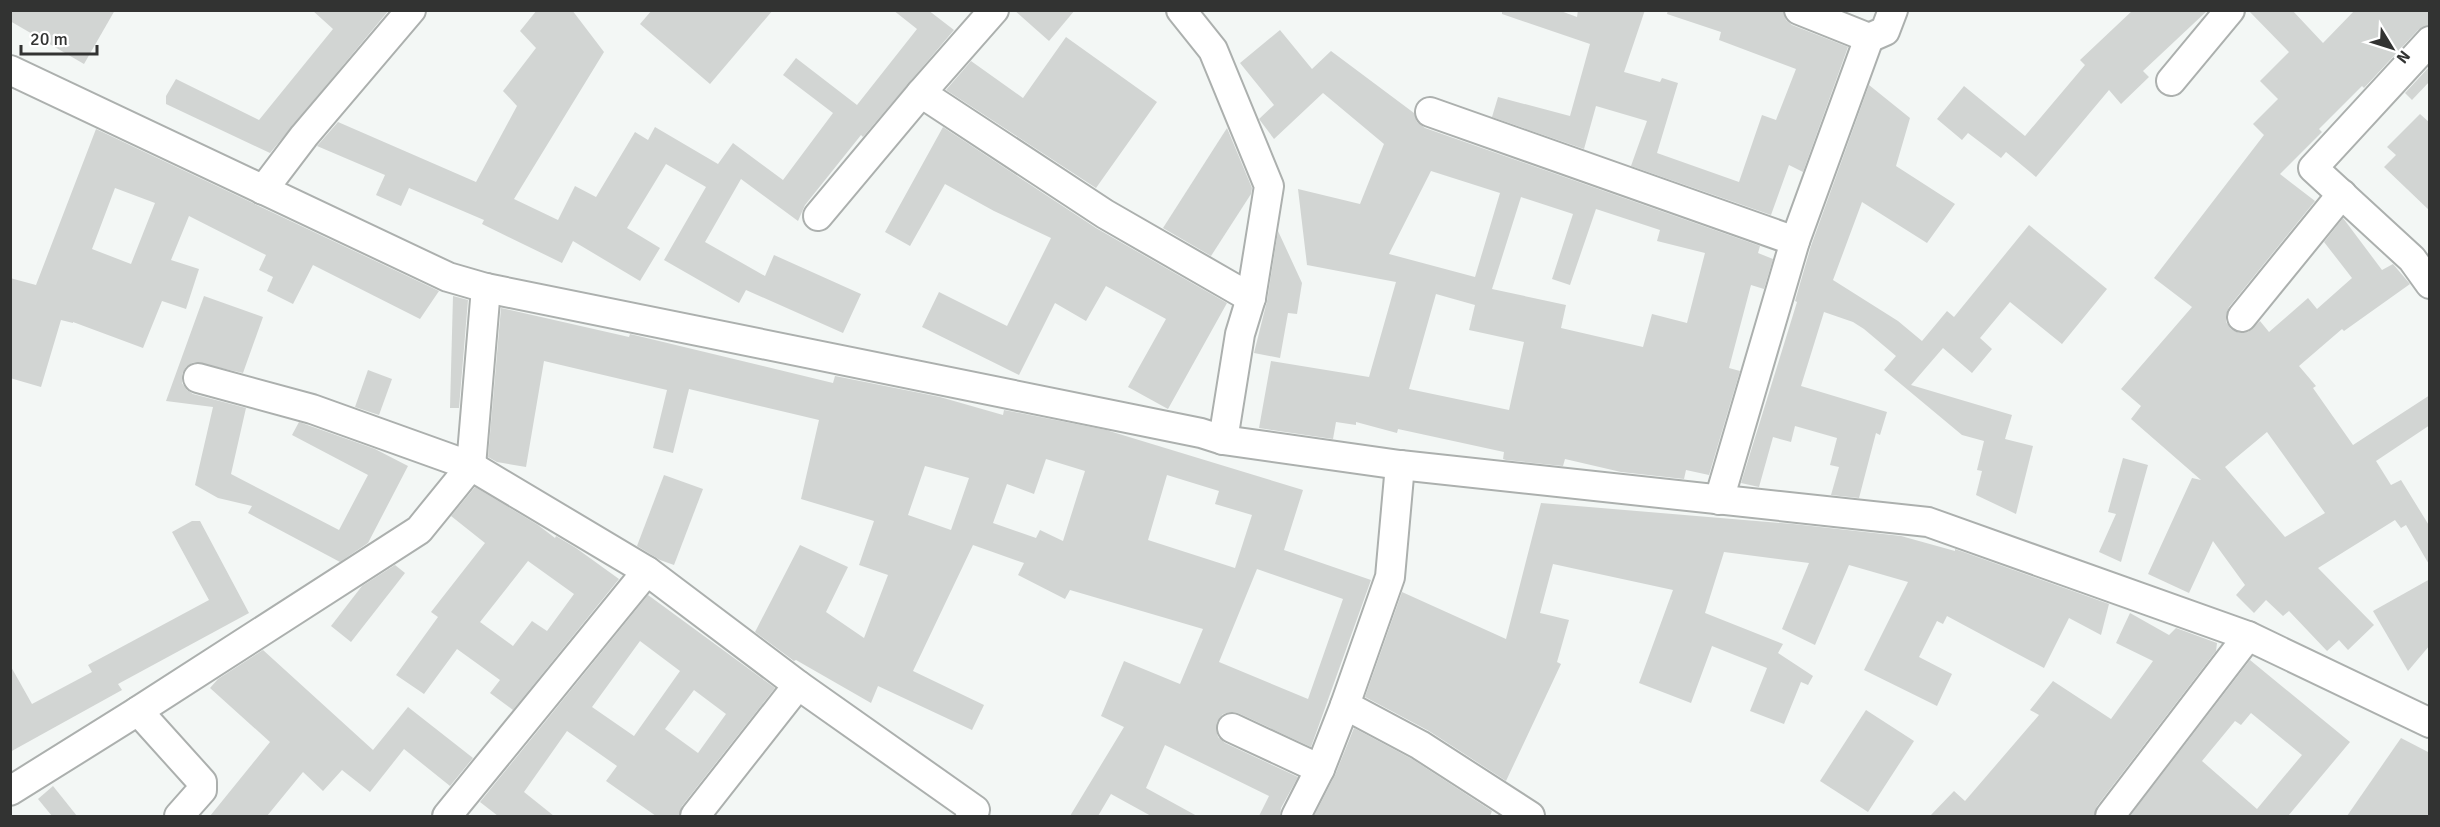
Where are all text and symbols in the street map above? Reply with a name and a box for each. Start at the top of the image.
scale bar [21,18,98,56]
north arrow [2362,18,2422,78]
text: 20 m [30,28,68,50]
text: N [2392,46,2414,67]

